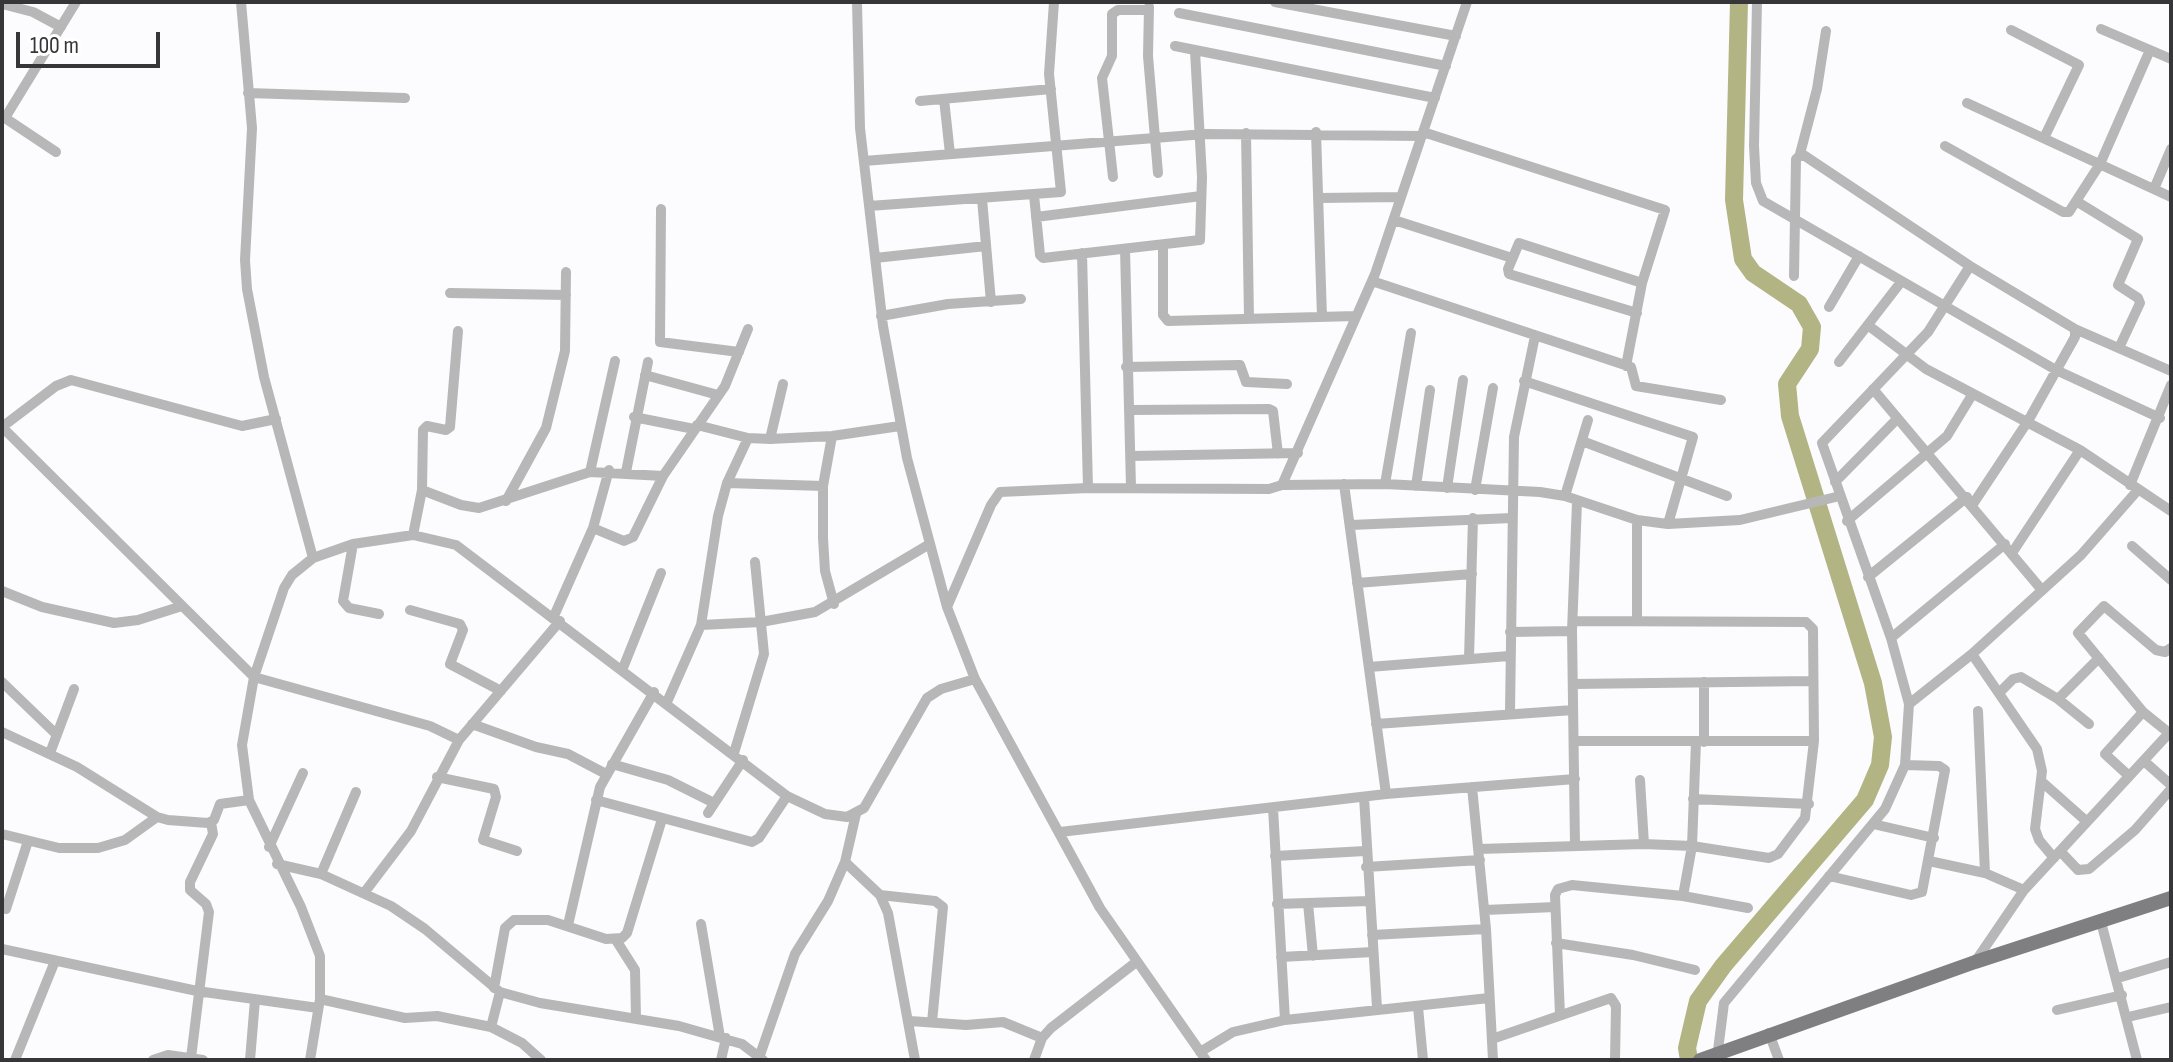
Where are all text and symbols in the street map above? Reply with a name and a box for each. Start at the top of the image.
scale bar [20,16,164,66]
text: 100 m [30,31,79,60]

